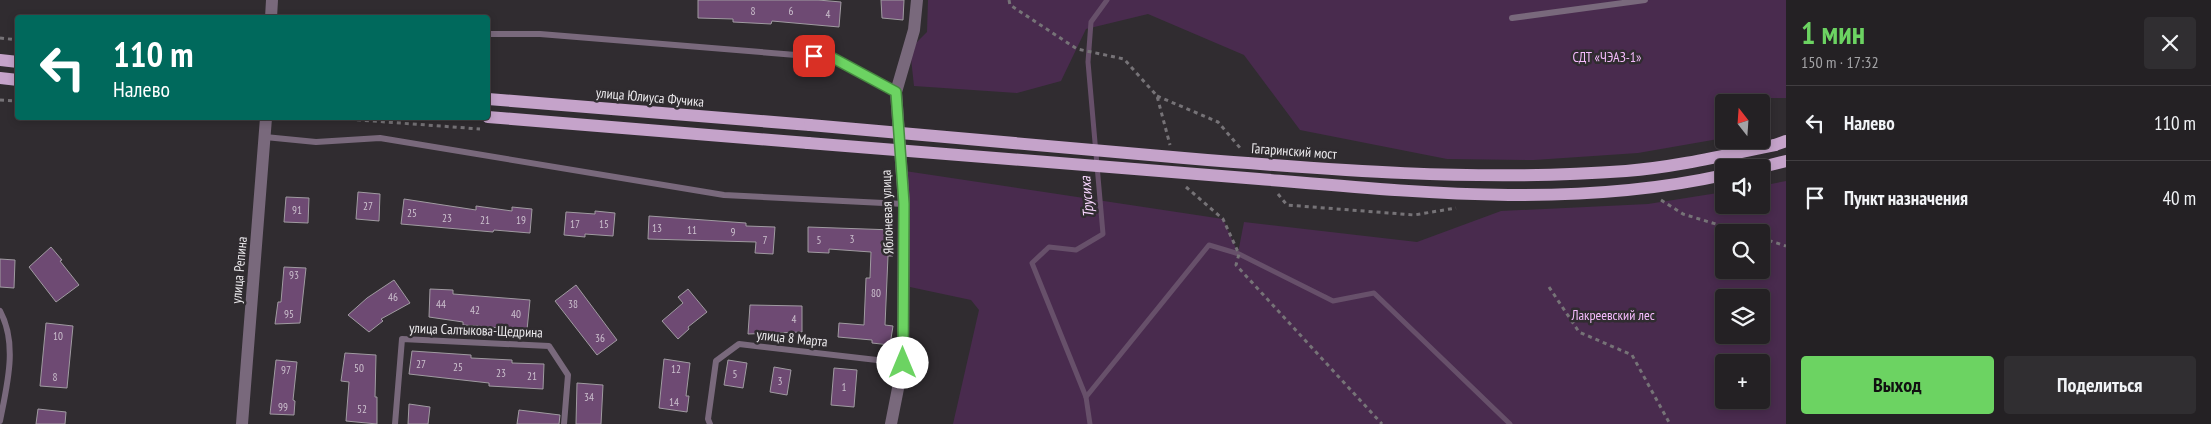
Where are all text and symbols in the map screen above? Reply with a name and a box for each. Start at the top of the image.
house number: 8 [751,4,756,18]
house number: 6 [789,4,794,18]
house number: 4 [826,7,831,21]
text: 1 мин [1801,13,1865,52]
button: close [2144,17,2196,69]
text: 110 m [113,31,194,77]
icon: left [30,35,95,100]
pin [793,35,835,77]
icon: arrive [800,42,828,70]
park label: СДТ «ЧЭАЗ-1» [1572,48,1642,66]
text: 150 m · 17:32 [1801,52,1879,72]
text: Налево [113,75,170,103]
street label: улица Юлиуса Фучика [595,83,705,111]
north arrow [1715,94,1770,149]
map controls [1715,94,1770,409]
icon: left [1801,109,1829,137]
text: Налево [1844,111,1895,135]
text: 110 m [2154,111,2196,135]
street label: Гагаринский мост [1251,139,1338,163]
button: sound [1715,159,1770,214]
street label: Яблоневая улица [877,170,897,254]
water label: Трусиха [1075,175,1098,218]
icon: arrive [1801,184,1829,212]
text: Пункт назначения [1844,186,1968,210]
text: 40 m [2163,186,2196,210]
house number: 27 [363,199,373,213]
house number: 91 [292,203,302,217]
house number: 25 [407,206,417,220]
house number: 23 [442,211,452,225]
house number: 21 [480,213,490,227]
house number: 19 [516,213,526,227]
house number: 17 [570,217,580,231]
house number: 15 [599,217,609,231]
house number: 13 [652,221,662,235]
house number: 11 [687,223,697,237]
button: search [1715,224,1770,279]
house number: 9 [731,225,736,239]
house number: 3 [850,232,855,246]
house number: 7 [763,233,768,247]
house number: 5 [817,233,822,247]
street label: улица Репина [227,236,251,304]
house number: 93 [289,268,299,282]
house number: 80 [871,286,881,300]
button: layers [1715,289,1770,344]
house number: 46 [388,290,398,304]
house number: 44 [436,297,446,311]
house number: 38 [568,297,578,311]
house number: 42 [470,303,480,317]
park label: Лакреевский лес [1570,306,1655,324]
house number: 95 [284,307,294,321]
house number: 40 [511,307,521,321]
house number: 4 [792,312,797,326]
street label: улица Салтыкова-Щедрина [409,319,543,341]
street label: улица 8 Марта [756,325,828,351]
house number: 10 [53,329,63,343]
house number: 36 [595,331,605,345]
position arrow [876,336,928,388]
button: + [1715,354,1770,409]
button: Выход [1801,356,1994,414]
button: Поделиться [2004,356,2196,414]
house number: 27 [416,357,426,371]
house number: 25 [453,360,463,374]
house number: 50 [354,361,364,375]
house number: 12 [671,362,681,376]
house number: 97 [281,363,291,377]
house number: 23 [496,366,506,380]
house number: 5 [733,367,738,381]
house number: 21 [527,369,537,383]
house number: 8 [53,370,58,384]
house number: 3 [778,374,783,388]
house number: 1 [842,380,847,394]
house number: 34 [584,390,594,404]
house number: 14 [669,395,679,409]
house number: 99 [278,400,288,414]
house number: 52 [357,402,367,416]

